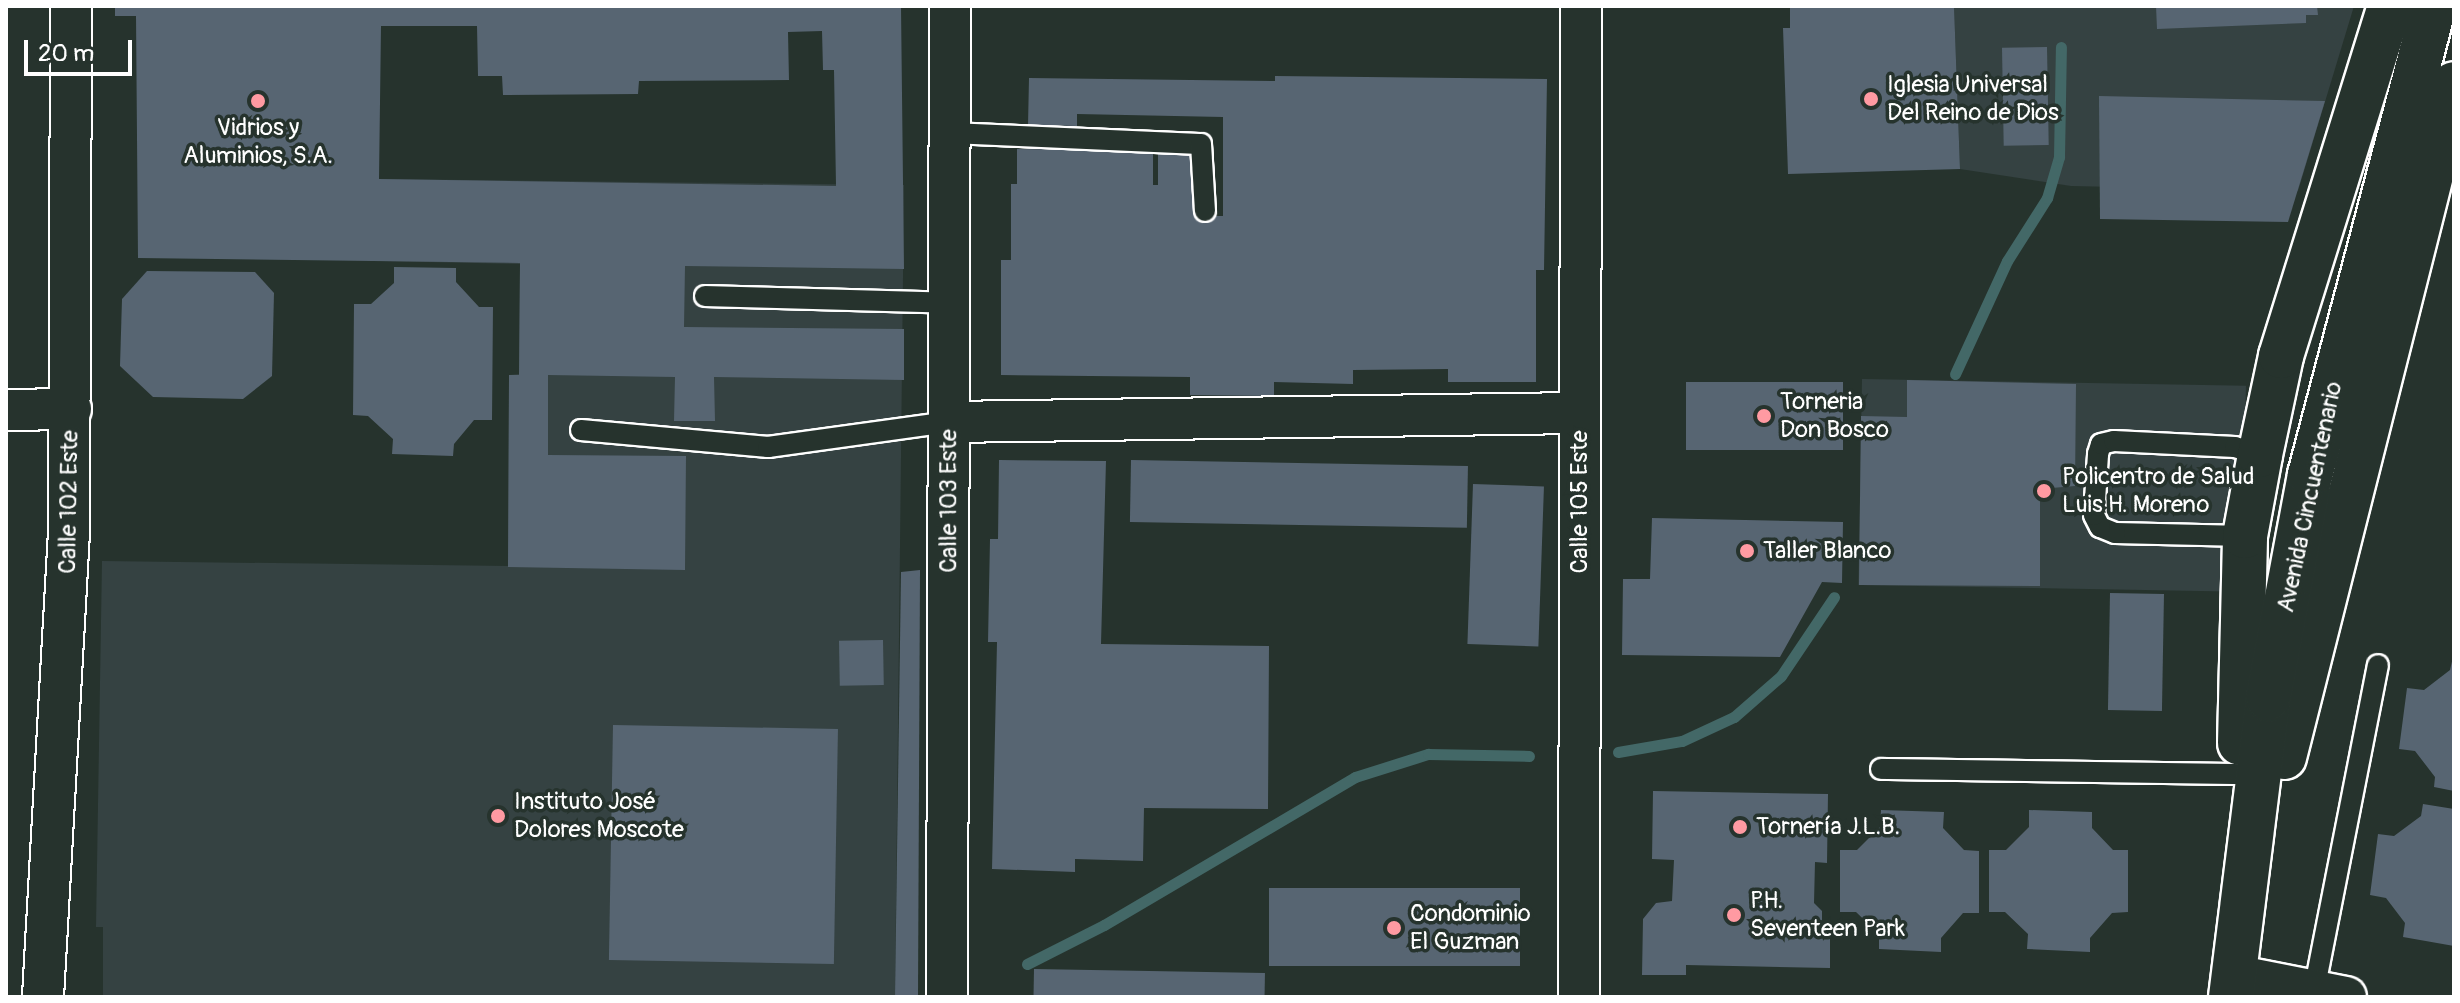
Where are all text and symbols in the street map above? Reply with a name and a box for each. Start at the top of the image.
scale bar [28,24,136,74]
text: 20 m [38,39,94,68]
place label: Iglesia Universal Del Reino de Dios [1887,71,2059,127]
marker: Iglesia Universal Del Reino de Dios [1862,90,1880,108]
marker: Vidrios y Aluminios, S.A. [249,92,267,110]
place label: Vidrios y Aluminios, S.A. [183,114,333,170]
street label: Avenida Cincuentenario [2271,379,2349,615]
place label: Torneria Don Bosco [1780,388,1889,444]
marker: Torneria Don Bosco [1755,407,1773,425]
street label: Calle 103 Este [935,429,963,573]
street label: Calle 102 Este [53,430,85,574]
street label: Calle 105 Este [1566,430,1594,574]
place label: Policentro de Salud Luis H. Moreno [2062,463,2255,519]
marker: Policentro de Salud Luis H. Moreno [2033,480,2055,502]
place label: Taller Blanco [1763,537,1891,565]
marker: Taller Blanco [1738,542,1756,560]
place label: Instituto José Dolores Moscote [514,788,684,844]
marker: Instituto José Dolores Moscote [489,807,507,825]
place label: Tornería J.L.B. [1756,813,1900,841]
marker: Tornería J.L.B. [1731,818,1749,836]
place label: P.H. Seventeen Park [1750,887,1905,943]
place label: Condominio El Guzman [1410,900,1531,956]
marker: P.H. Seventeen Park [1725,906,1743,924]
marker: Condominio El Guzman [1385,919,1403,937]

